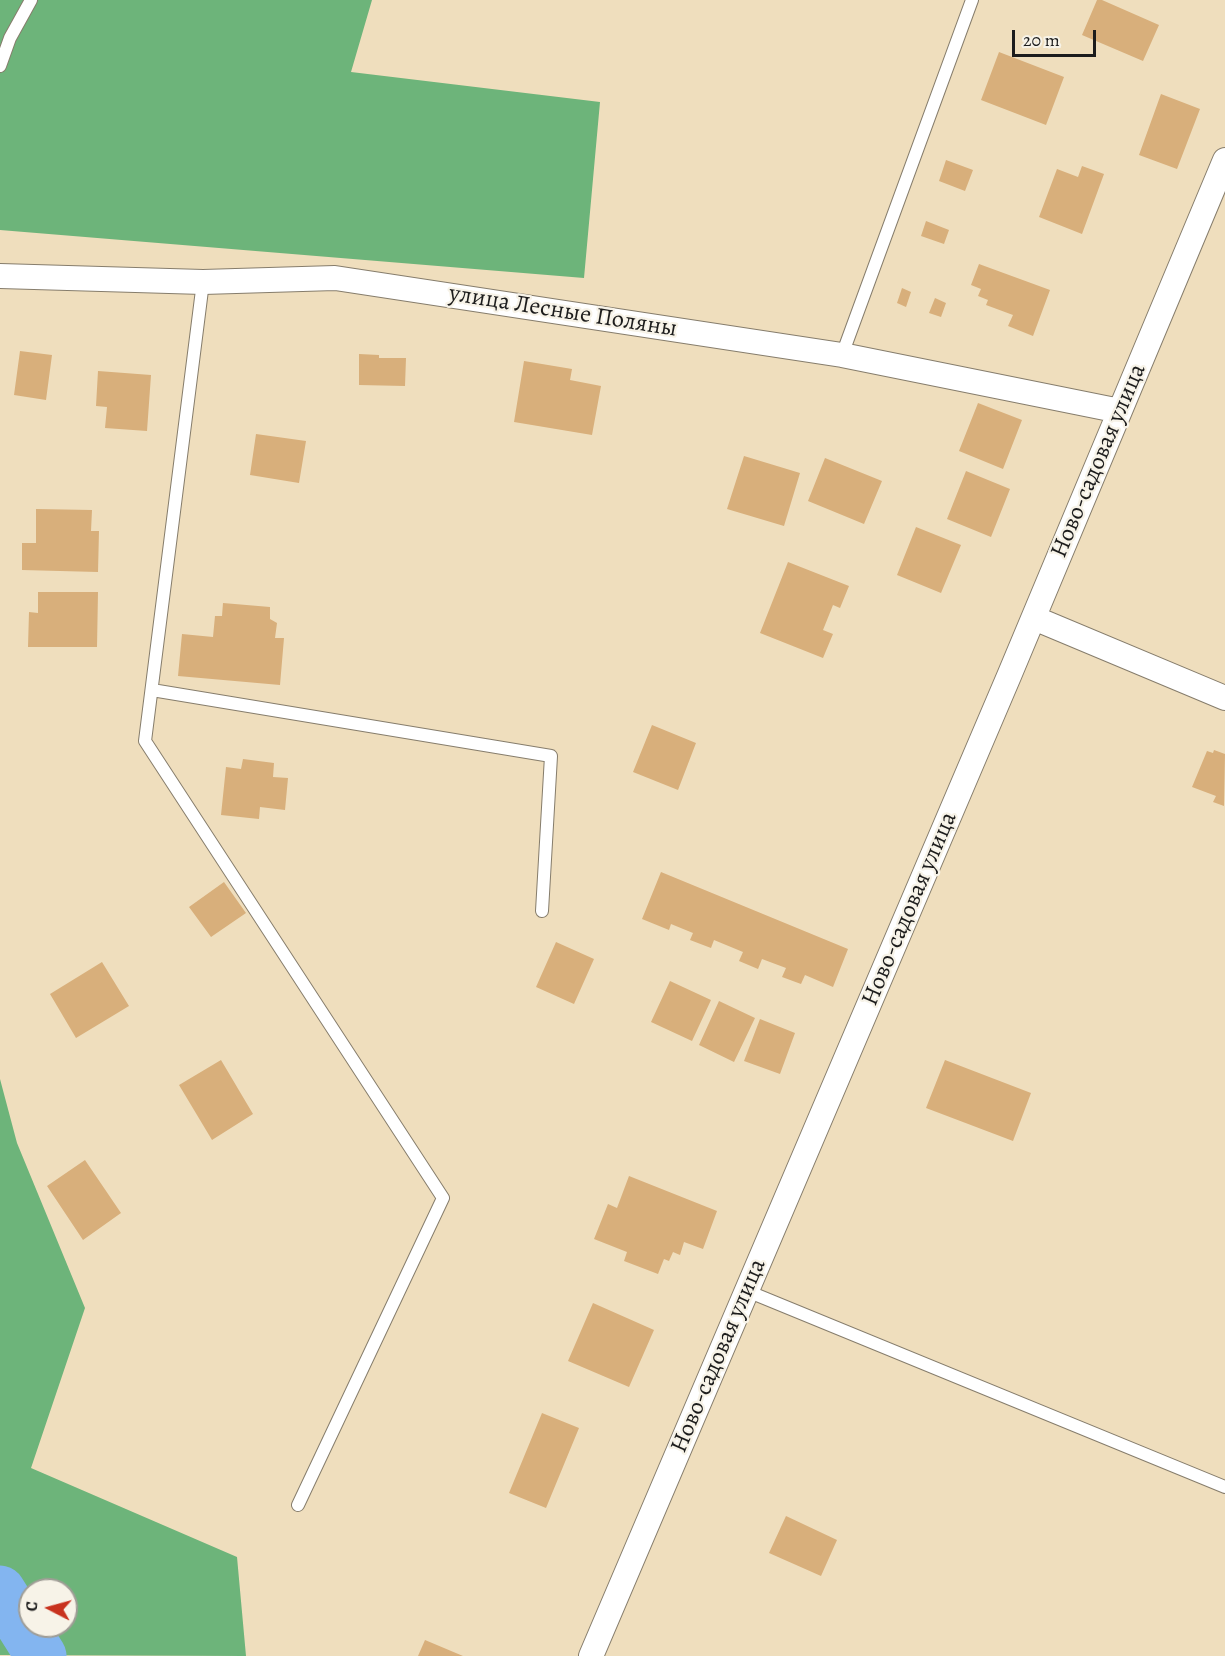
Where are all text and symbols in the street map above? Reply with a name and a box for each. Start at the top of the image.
scale bar [1015,18,1099,56]
text: 20 m [1023,28,1060,52]
street label: улица Лесные Поляны [447,280,679,344]
street label: Ново-садовая улица [1045,360,1153,562]
street label: Ново-садовая улица [856,808,964,1010]
street label: Ново-садовая улица [665,1255,773,1457]
north arrow [18,1578,78,1638]
text: С [21,1600,44,1612]

